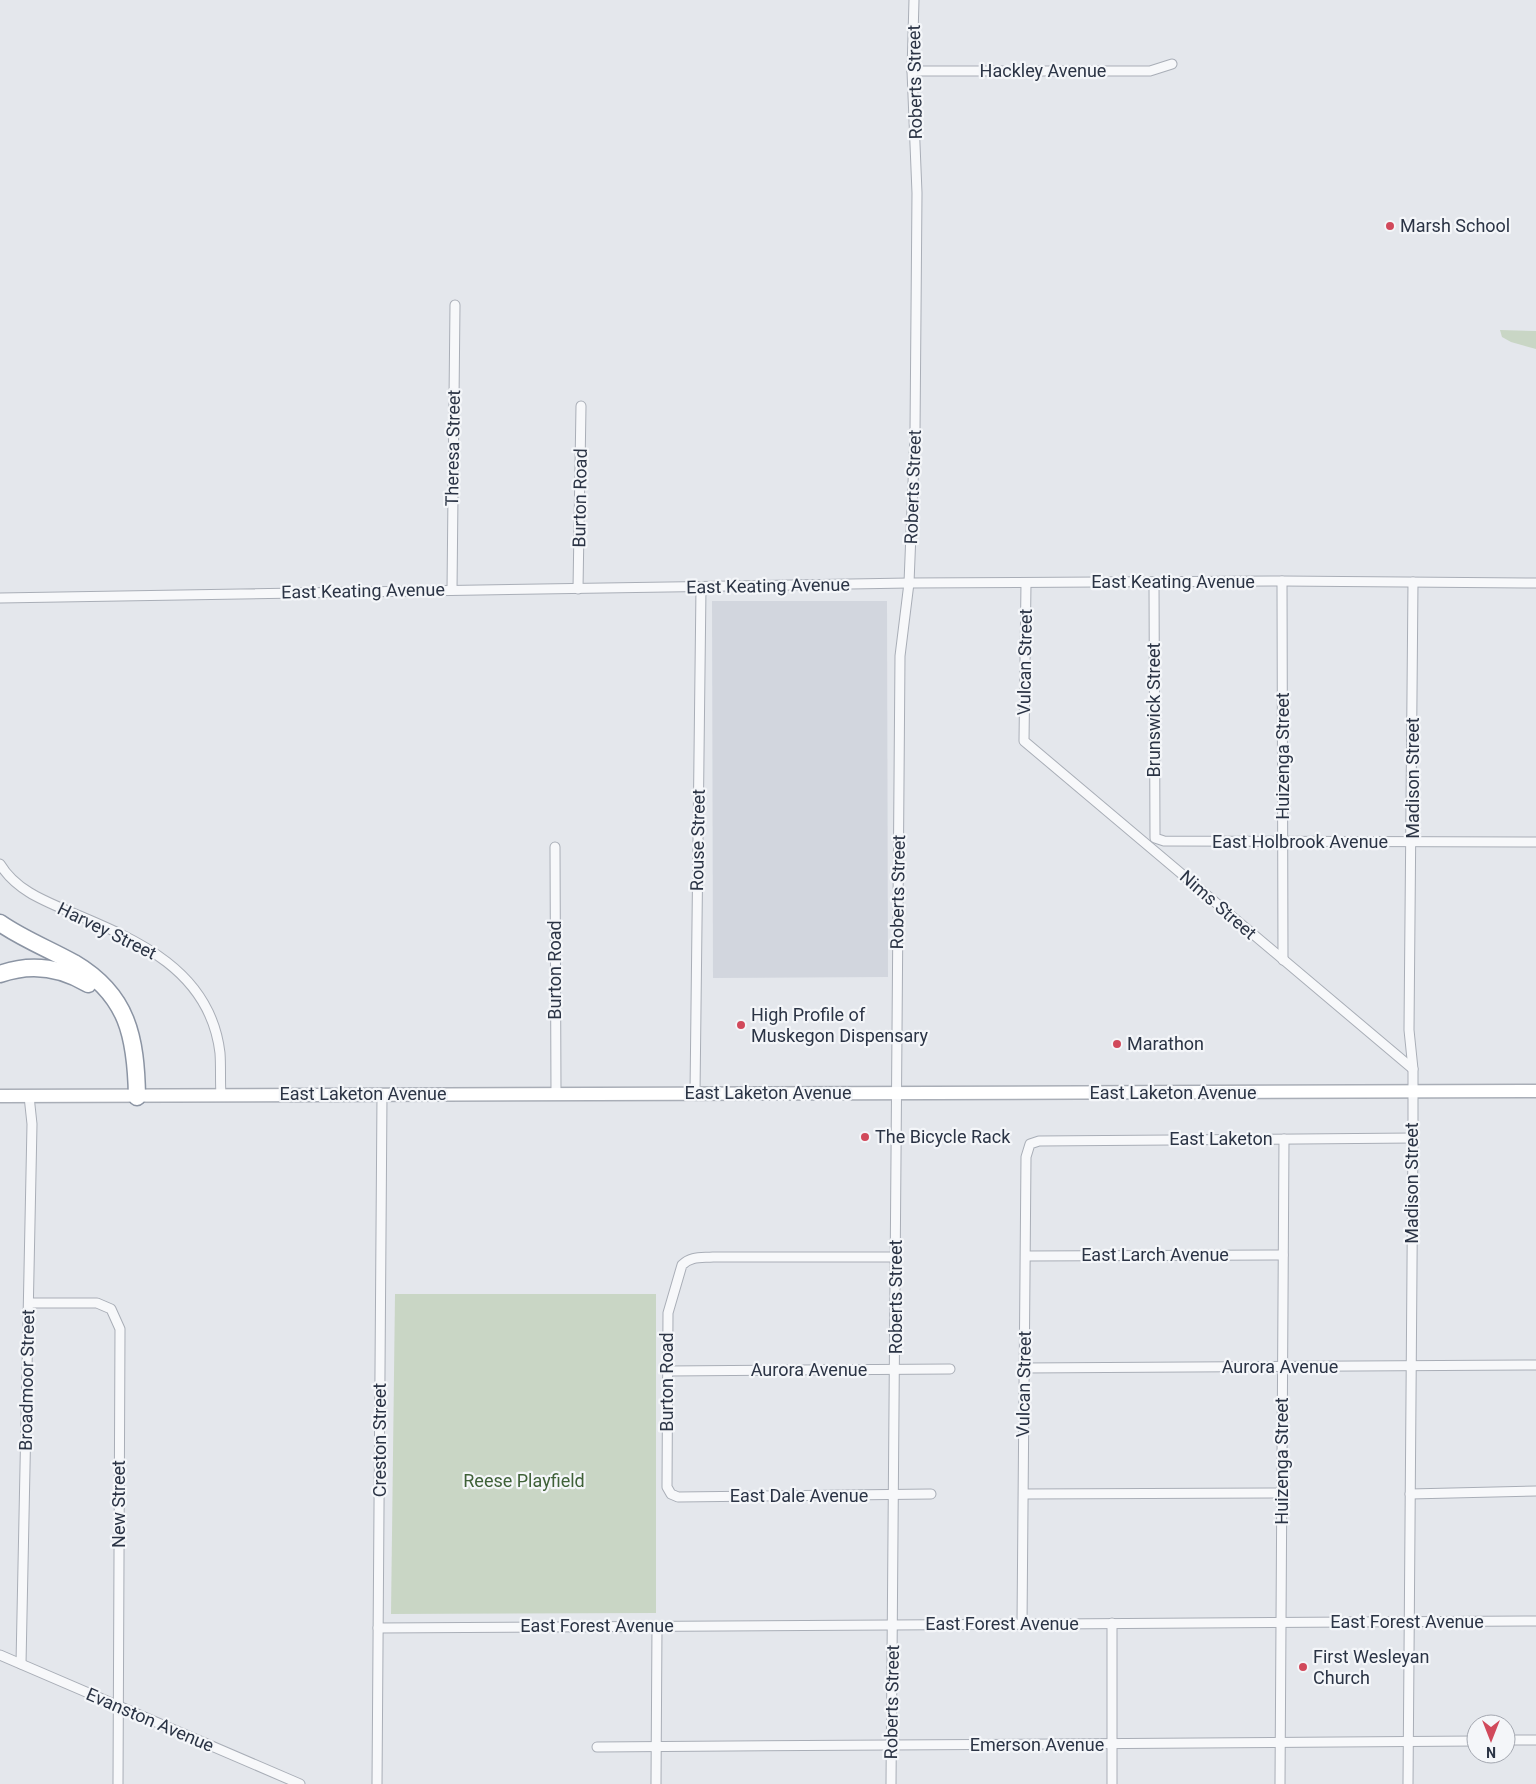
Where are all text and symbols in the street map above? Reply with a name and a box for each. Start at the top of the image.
street label: Roberts Street [903,24,926,140]
street label: Hackley Avenue [980,60,1106,81]
place label: Marsh School [1400,215,1510,236]
marker: Marsh School [1384,220,1396,232]
street label: Theresa Street [441,389,464,507]
street label: Roberts Street [900,429,925,545]
street label: Burton Road [568,448,591,548]
street label: East Keating Avenue [1091,571,1255,592]
street label: East Keating Avenue [686,574,850,597]
street label: East Keating Avenue [281,579,445,602]
street label: Vulcan Street [1013,608,1036,715]
street label: Brunswick Street [1143,642,1164,777]
street label: Huizenga Street [1272,692,1293,820]
street label: Madison Street [1402,717,1423,839]
street label: Rouse Street [686,789,709,891]
street label: East Holbrook Avenue [1212,831,1388,852]
street label: Roberts Street [886,834,909,950]
street label: Nims Street [1176,866,1261,944]
street label: Harvey Street [54,898,160,964]
street label: Burton Road [544,920,565,1020]
place label: High Profile of Muskegon Dispensary [751,1004,929,1046]
marker: High Profile of Muskegon Dispensary [735,1019,747,1031]
place label: Marathon [1127,1033,1204,1054]
marker: Marathon [1111,1038,1123,1050]
street label: East Laketon Avenue [685,1082,851,1103]
street label: East Laketon Avenue [1090,1082,1256,1103]
street label: East Laketon Avenue [280,1083,446,1104]
street label: Madison Street [1401,1122,1422,1244]
place label: The Bicycle Rack [875,1126,1011,1147]
street label: East Laketon [1169,1128,1273,1149]
marker: The Bicycle Rack [859,1131,871,1143]
street label: Roberts Street [885,1240,906,1354]
street label: East Larch Avenue [1081,1244,1229,1265]
street label: Broadmoor Street [15,1309,38,1451]
street label: Vulcan Street [1012,1330,1035,1437]
street label: Burton Road [656,1332,677,1432]
street label: Aurora Avenue [1222,1356,1338,1377]
street label: Aurora Avenue [751,1359,867,1380]
street label: Creston Street [369,1383,390,1497]
street label: Huizenga Street [1271,1397,1292,1525]
street label: New Street [108,1460,129,1548]
park label: Reese Playfield [463,1470,585,1491]
street label: East Dale Avenue [730,1485,868,1506]
street label: East Forest Avenue [1330,1611,1484,1632]
street label: East Forest Avenue [925,1613,1079,1634]
street label: East Forest Avenue [520,1615,674,1636]
street label: Roberts Street [880,1644,903,1760]
place label: First Wesleyan Church [1313,1646,1430,1688]
marker: First Wesleyan Church [1297,1661,1309,1673]
street label: Evanston Avenue [83,1683,217,1756]
north arrow [1466,1714,1516,1764]
street label: Emerson Avenue [970,1734,1104,1755]
text: N [1486,1744,1496,1760]

